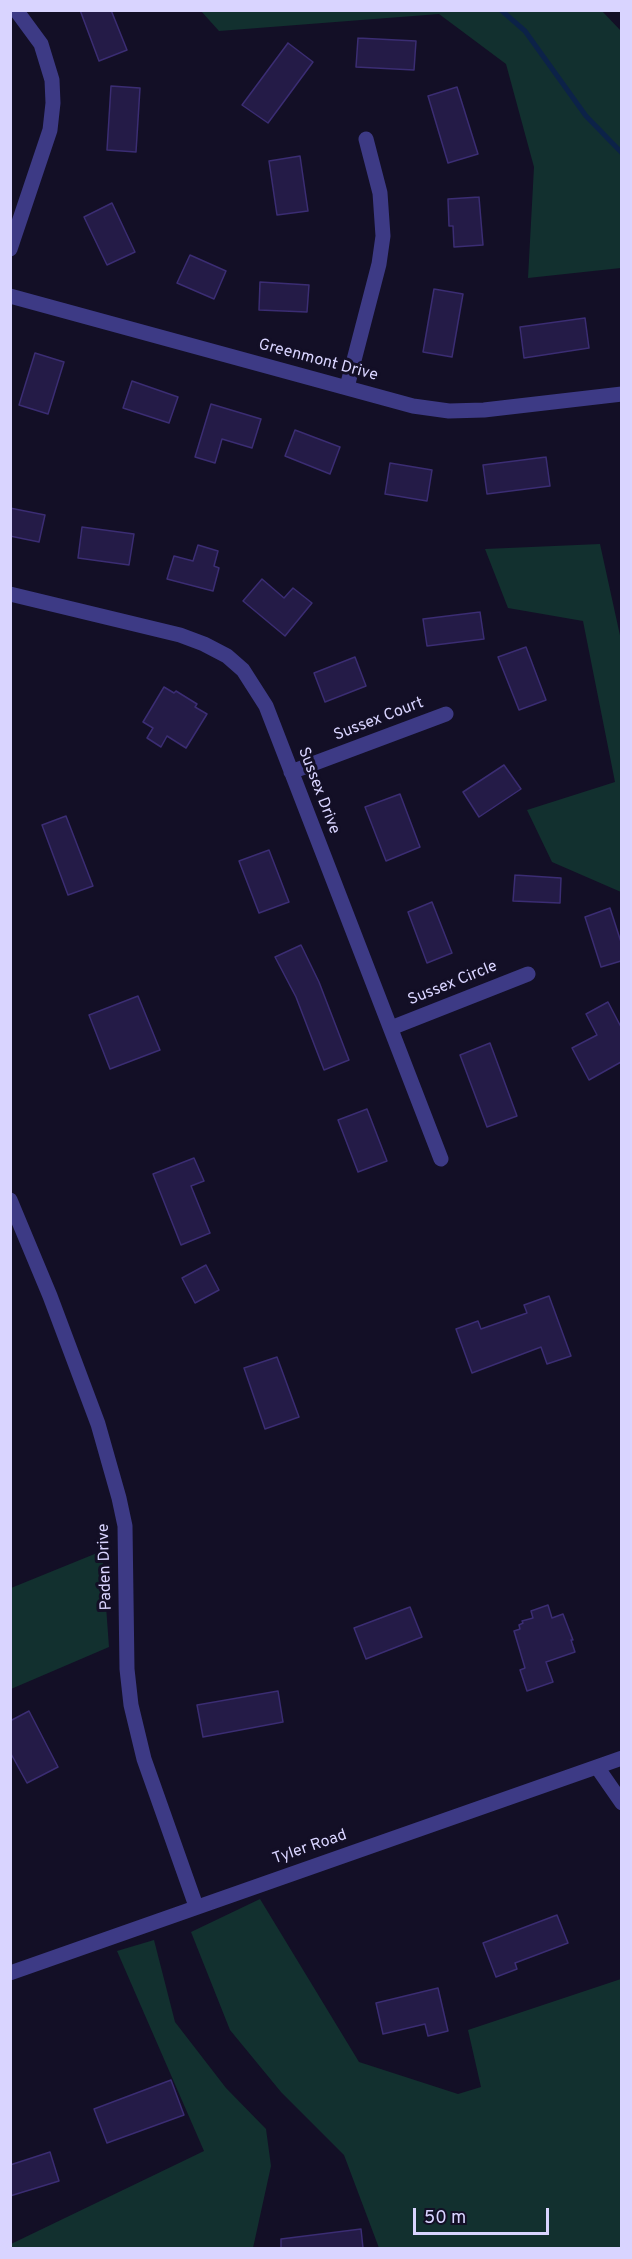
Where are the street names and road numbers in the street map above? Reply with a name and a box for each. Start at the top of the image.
street label: Greenmont Drive [256,336,380,386]
street label: Sussex Court [331,694,427,746]
street label: Sussex Drive [293,745,343,837]
street label: Sussex Circle [406,957,500,1011]
street label: Paden Drive [95,1523,117,1611]
street label: Tyler Road [270,1826,350,1870]

